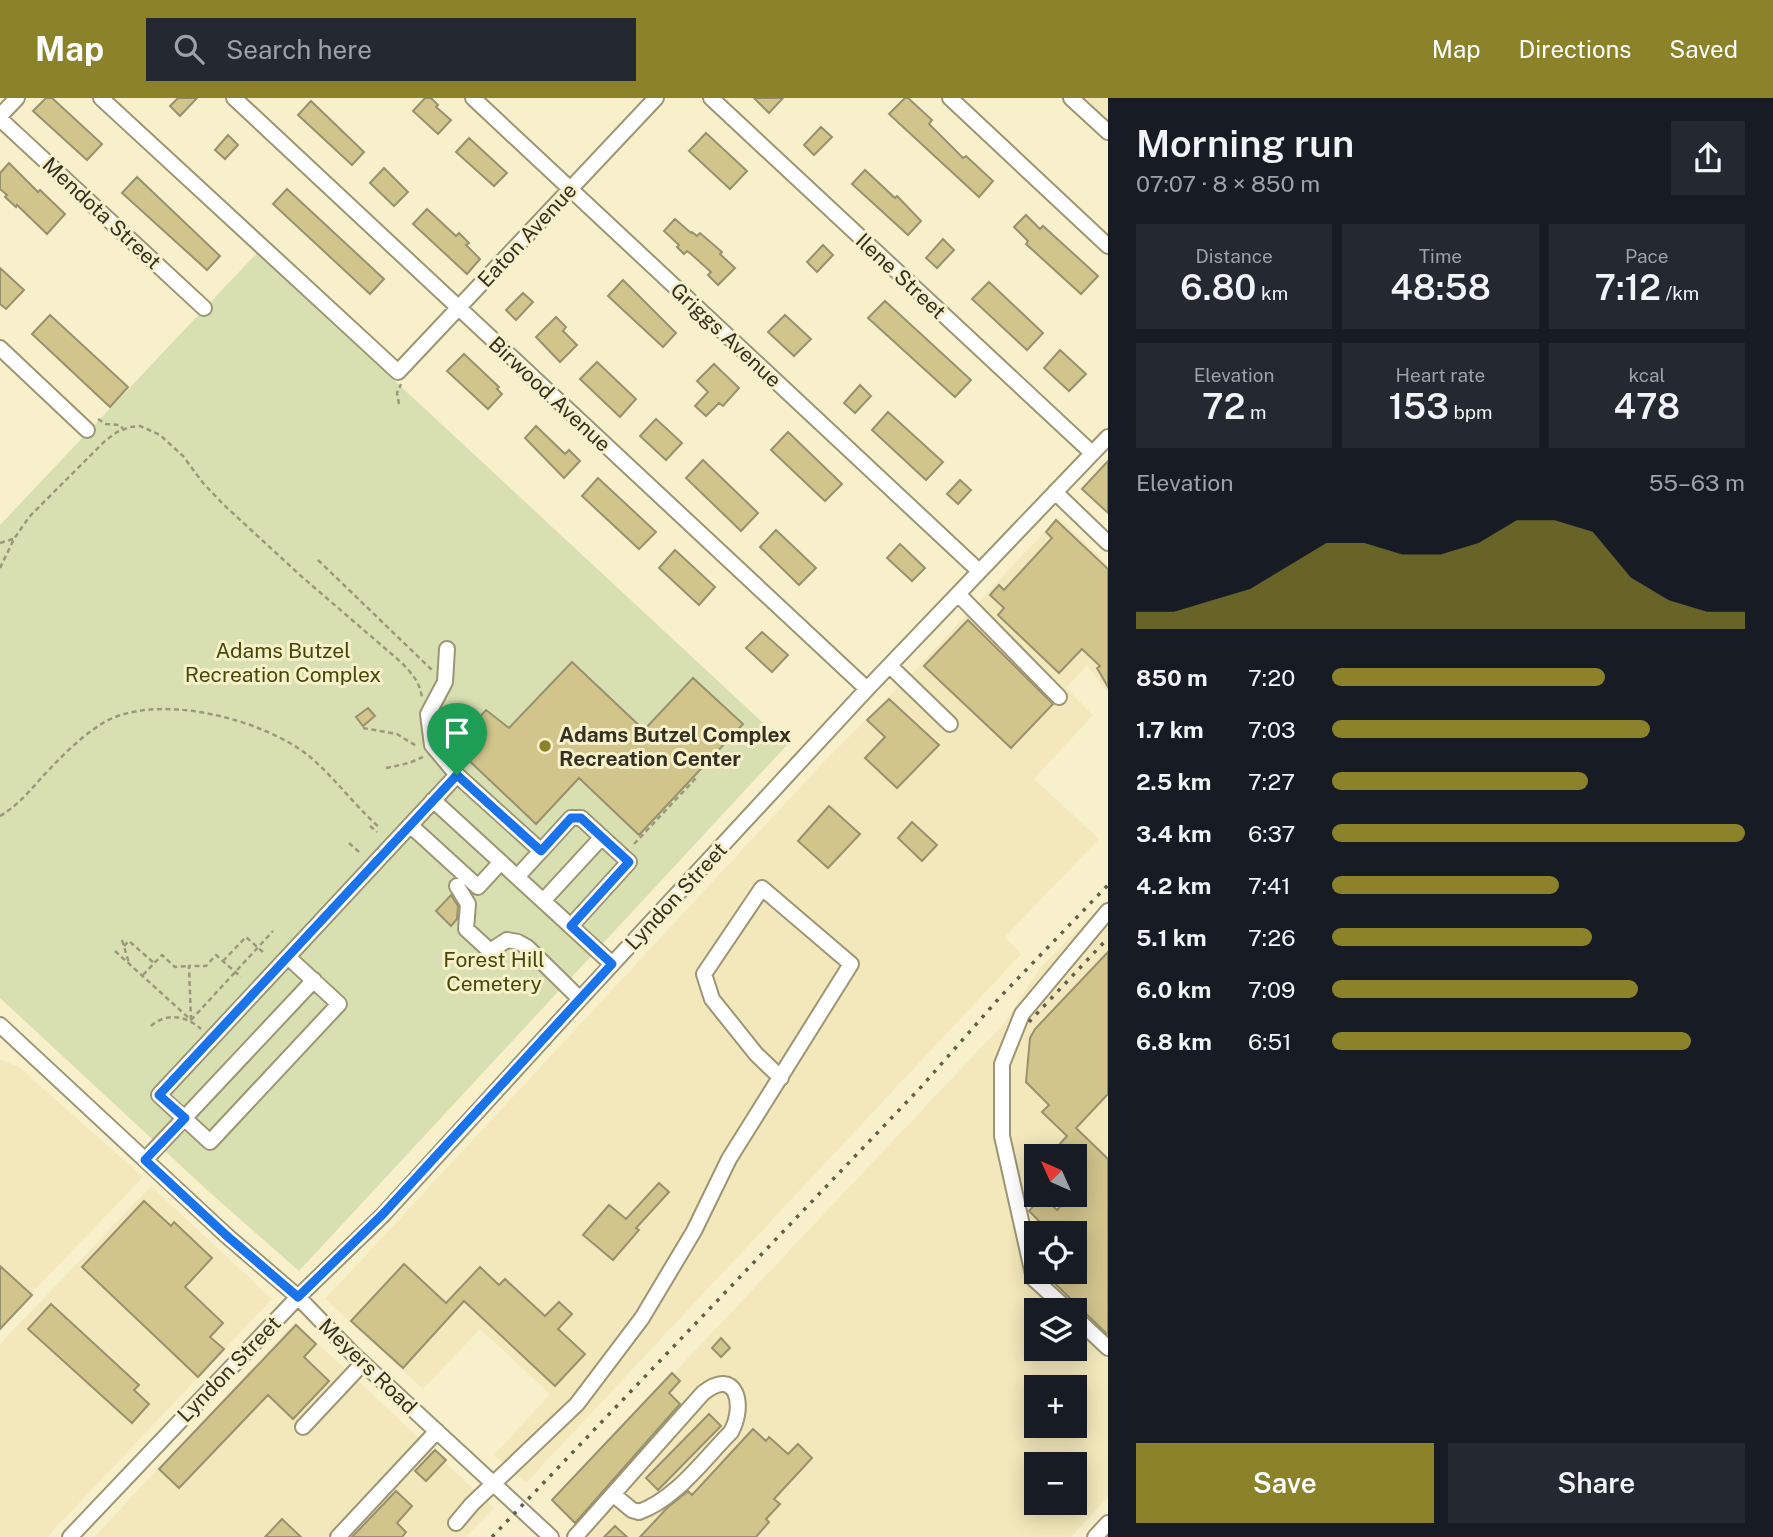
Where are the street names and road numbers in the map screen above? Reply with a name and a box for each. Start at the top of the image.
street label: Mendota Street [38,152,166,274]
street label: Eaton Avenue [472,178,582,292]
street label: Ilene Street [851,228,951,324]
street label: Griggs Avenue [666,277,786,393]
street label: Birwood Avenue [484,331,616,457]
street label: Lyndon Street [620,837,732,955]
street label: Lyndon Street [172,1311,286,1427]
street label: Meyers Road [314,1313,422,1419]

